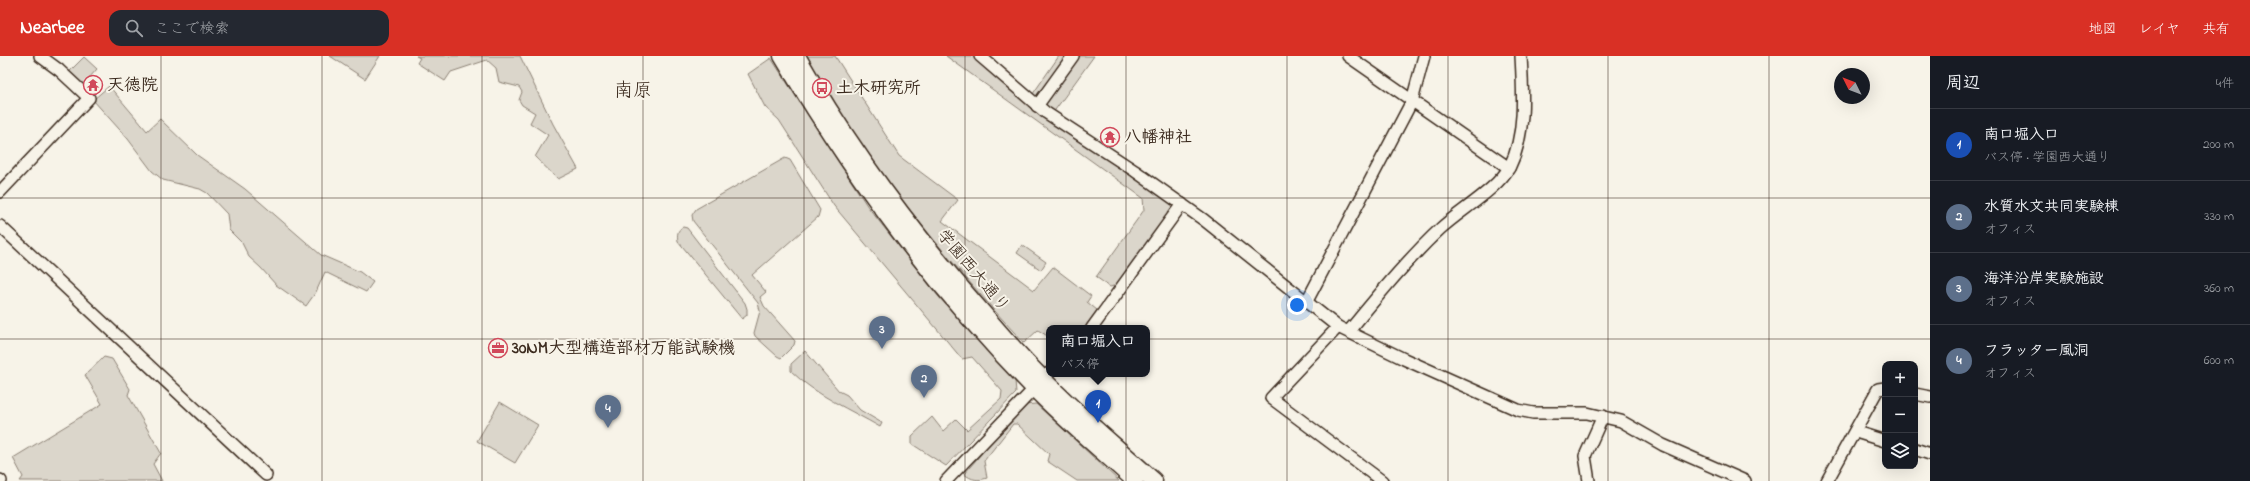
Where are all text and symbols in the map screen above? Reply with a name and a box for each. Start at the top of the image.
search box [109,10,389,46]
text: Nearbee [20,15,85,42]
icon: search [123,17,145,39]
text: ここで検索 [155,18,230,40]
text: 地図 [2089,19,2117,40]
text: レイヤ [2139,19,2180,40]
text: 共有 [2202,19,2230,40]
north arrow [1834,68,1870,104]
text: 周辺 [1946,71,1980,96]
place label: 天徳院 [107,73,158,98]
temple icon: 天徳院 [82,74,104,96]
text: 4件 [2216,74,2234,93]
place label: 土木研究所 [836,76,921,101]
bus stop icon: 土木研究所 [811,77,833,99]
district label: 南原 [614,78,652,105]
text: 南口堀入口 [1984,124,2059,146]
place label: 八幡神社 [1124,125,1192,150]
temple icon: 八幡神社 [1099,126,1121,148]
text: 1 [1957,135,1961,154]
text: 200 m [2203,135,2234,154]
text: バス停 · 学園西大通り [1984,148,2110,167]
text: 水質水文共同実験棟 [1984,196,2119,218]
text: 2 [1956,207,1962,226]
text: 330 m [2204,207,2234,226]
text: オフィス [1984,220,2036,239]
street label: 学園西大通り [931,224,1015,318]
text: 海洋沿岸実験施設 [1984,268,2104,290]
text: 3 [1956,279,1962,298]
text: 360 m [2204,279,2234,298]
text: オフィス [1984,292,2036,311]
your location [1287,295,1307,315]
pin: 3 [869,316,895,349]
popup [1046,325,1150,377]
text: 南口堀入口 [1060,331,1136,353]
place label: 30NM大型構造部材万能試験機 [511,336,735,361]
office icon: 30NM大型構造部材万能試験機 [487,337,509,359]
text: フラッター風洞 [1984,340,2089,362]
text: 4 [1956,351,1962,370]
text: 600 m [2204,351,2234,370]
text: バス停 [1060,355,1100,374]
map controls [1882,361,1918,469]
button: + [1882,361,1918,397]
text: オフィス [1984,364,2036,383]
pin: 2 [911,365,937,398]
pin: 1 [1085,390,1111,423]
pin: 4 [595,395,621,428]
button: − [1882,397,1918,433]
button: layers [1882,433,1918,469]

